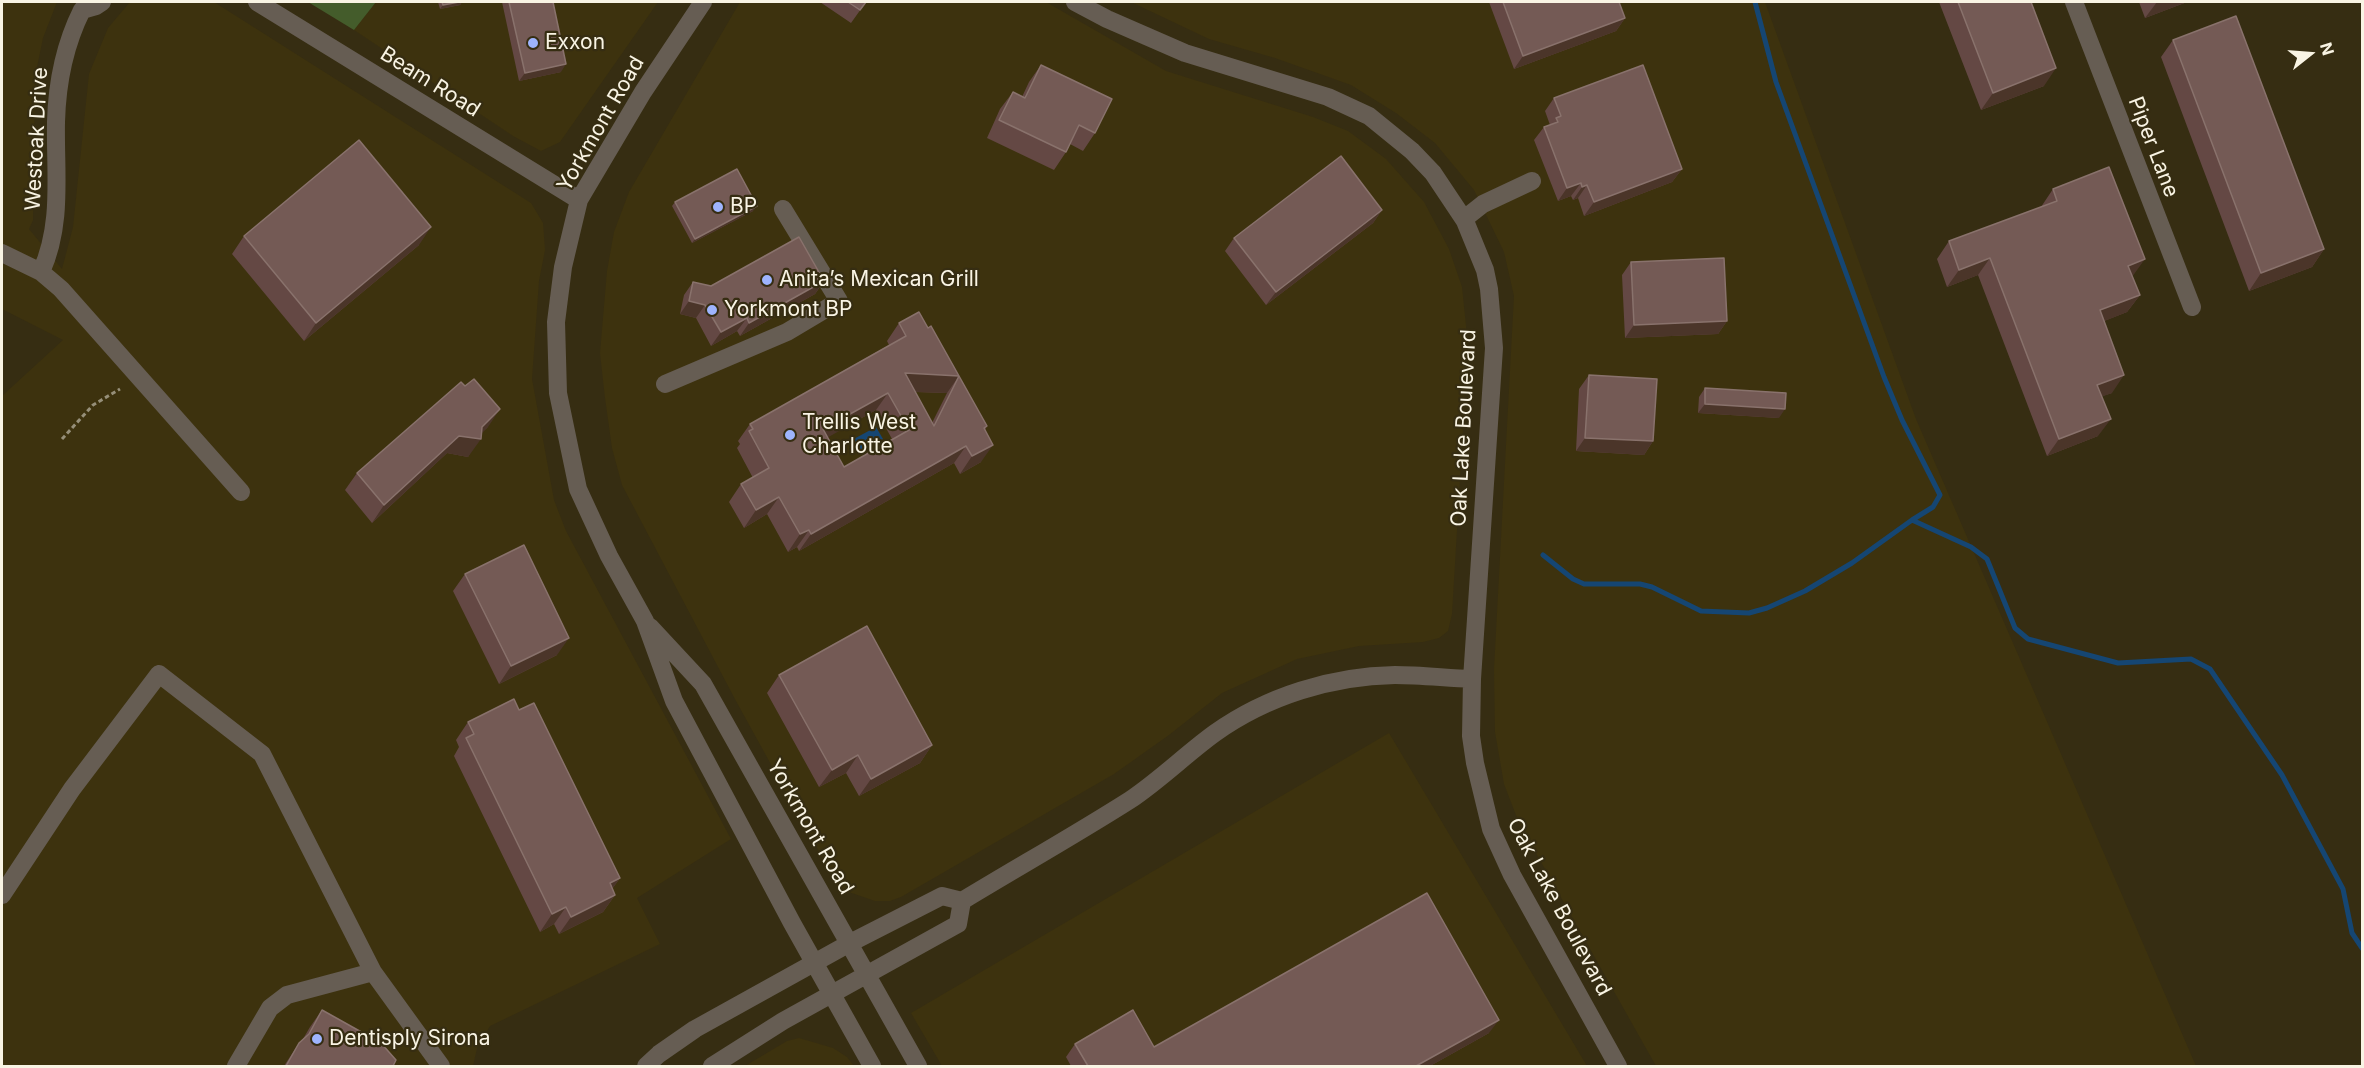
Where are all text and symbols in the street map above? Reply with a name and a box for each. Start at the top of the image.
north arrow [2280,24,2340,84]
place label: Exxon [545,30,605,56]
marker: Exxon [526,36,540,50]
text: N [2316,40,2339,57]
street label: Beam Road [375,41,485,123]
street label: Yorkmont Road [552,52,650,196]
street label: Westoak Drive [21,67,53,211]
street label: Piper Lane [2122,93,2184,201]
place label: BP [730,194,757,220]
marker: BP [711,200,725,214]
place label: Anita’s Mexican Grill [779,267,979,293]
marker: Anita’s Mexican Grill [760,273,774,287]
place label: Yorkmont BP [724,297,852,323]
marker: Yorkmont BP [705,303,719,317]
street label: Oak Lake Boulevard [1446,329,1482,527]
place label: Trellis West Charlotte [802,410,916,460]
marker: Trellis West Charlotte [783,428,797,442]
street label: Yorkmont Road [761,755,859,899]
street label: Oak Lake Boulevard [1501,814,1617,1000]
place label: Dentisply Sirona [329,1026,491,1052]
marker: Dentisply Sirona [310,1032,324,1046]

